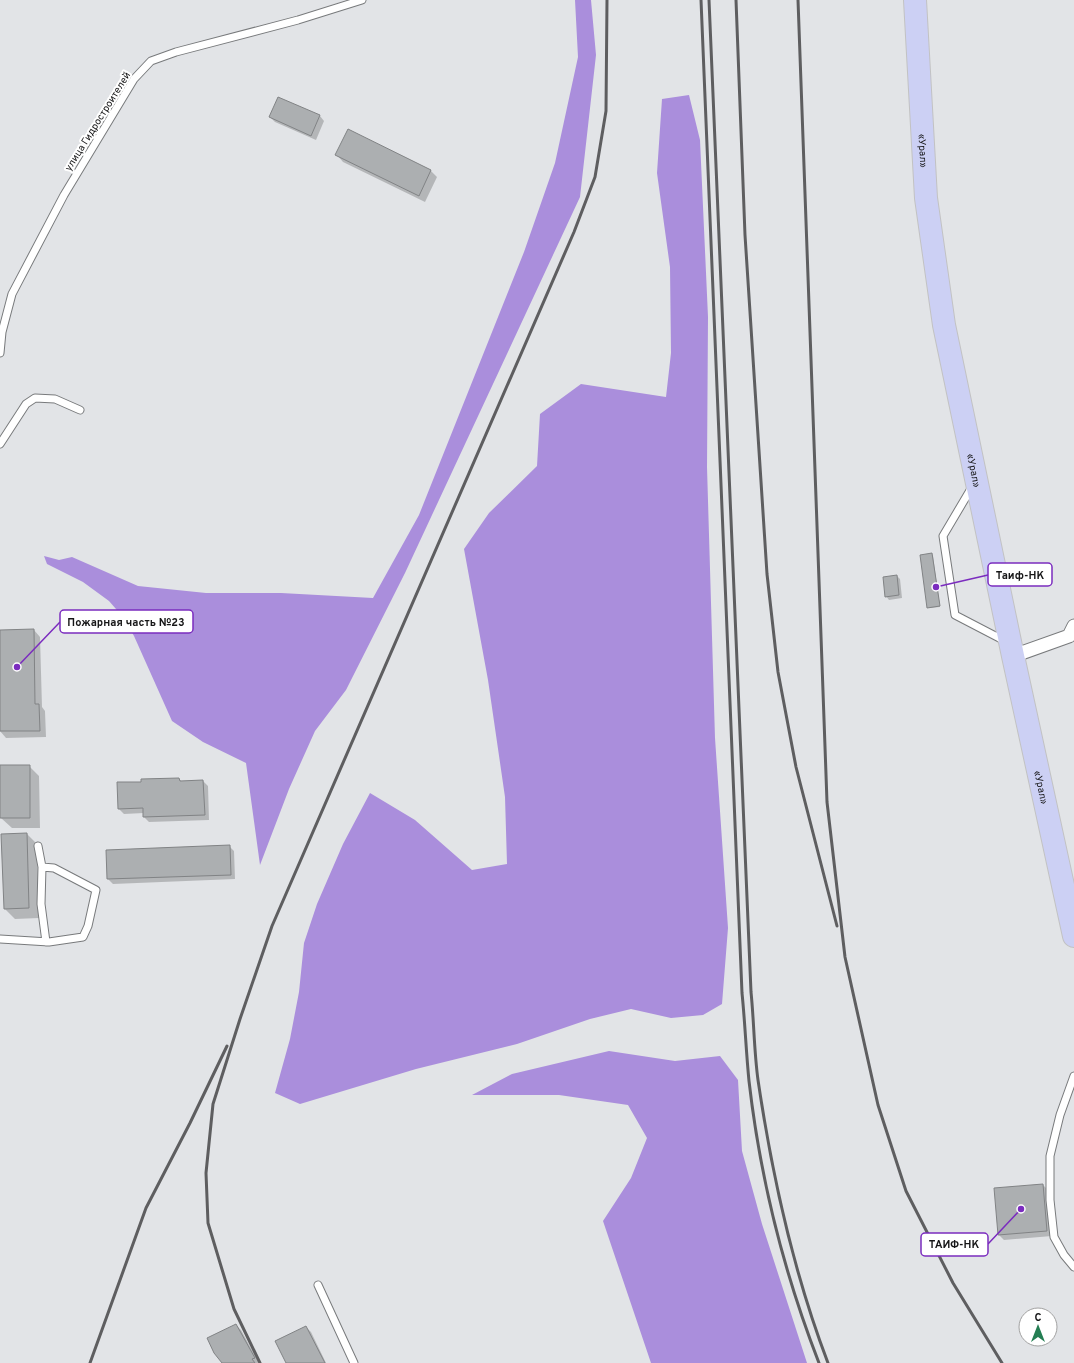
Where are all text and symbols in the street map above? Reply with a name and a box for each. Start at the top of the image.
street label: улица Гидростроителей [62,70,134,174]
street label: «Урал» [914,134,929,168]
street label: «Урал» [963,453,983,489]
callout: Таиф-НК [988,563,1052,586]
text: Таиф-НК [996,569,1044,583]
callout: Пожарная часть №23 [60,610,193,633]
text: Пожарная часть №23 [67,616,185,630]
street label: «Урал» [1030,770,1050,806]
callout: ТАИФ-НК [921,1233,988,1256]
text: ТАИФ-НК [929,1238,979,1252]
north arrow [1018,1307,1058,1347]
text: С [1034,1311,1042,1325]

